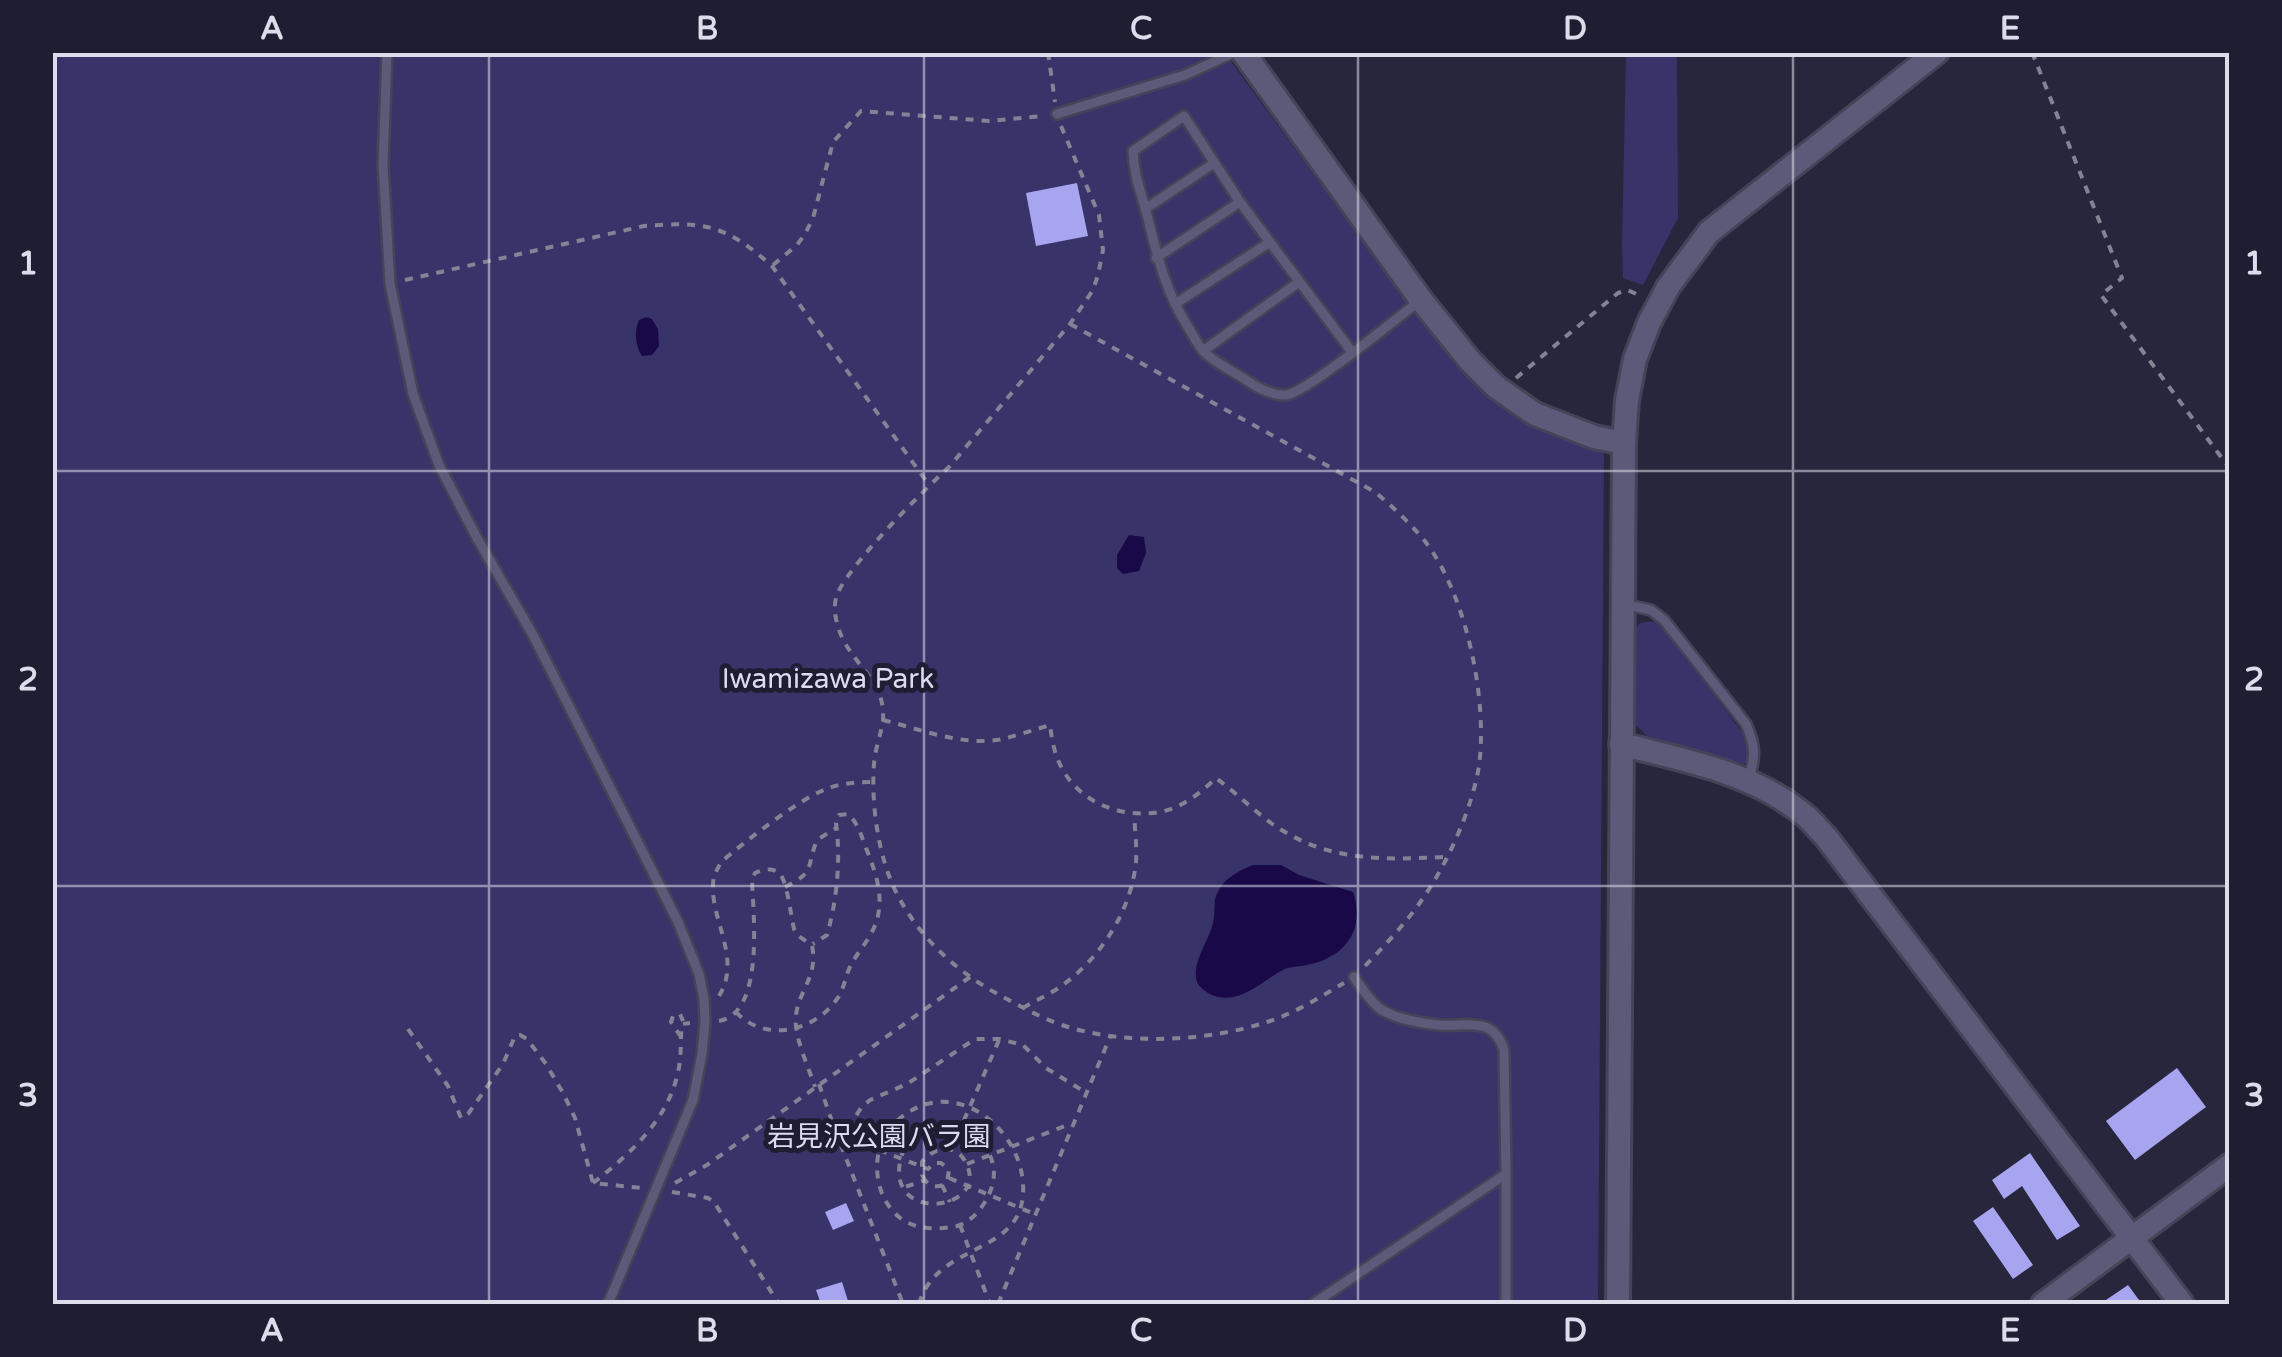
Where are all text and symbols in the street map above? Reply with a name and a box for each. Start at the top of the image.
text: A [260,10,284,48]
text: B [696,10,718,48]
text: C [1130,10,1152,48]
text: D [1563,10,1587,48]
text: E [2000,10,2020,48]
text: 1 [18,245,38,283]
text: 1 [2244,245,2264,283]
text: 2 [18,661,38,699]
text: 2 [2244,661,2264,699]
park label: Iwamizawa Park [722,662,934,696]
text: 3 [18,1077,38,1115]
text: 3 [2244,1077,2264,1115]
park label: 岩見沢公園バラ園 [767,1120,991,1154]
text: A [260,1312,284,1350]
text: B [696,1312,718,1350]
text: C [1130,1312,1152,1350]
text: D [1563,1312,1587,1350]
text: E [2000,1312,2020,1350]

